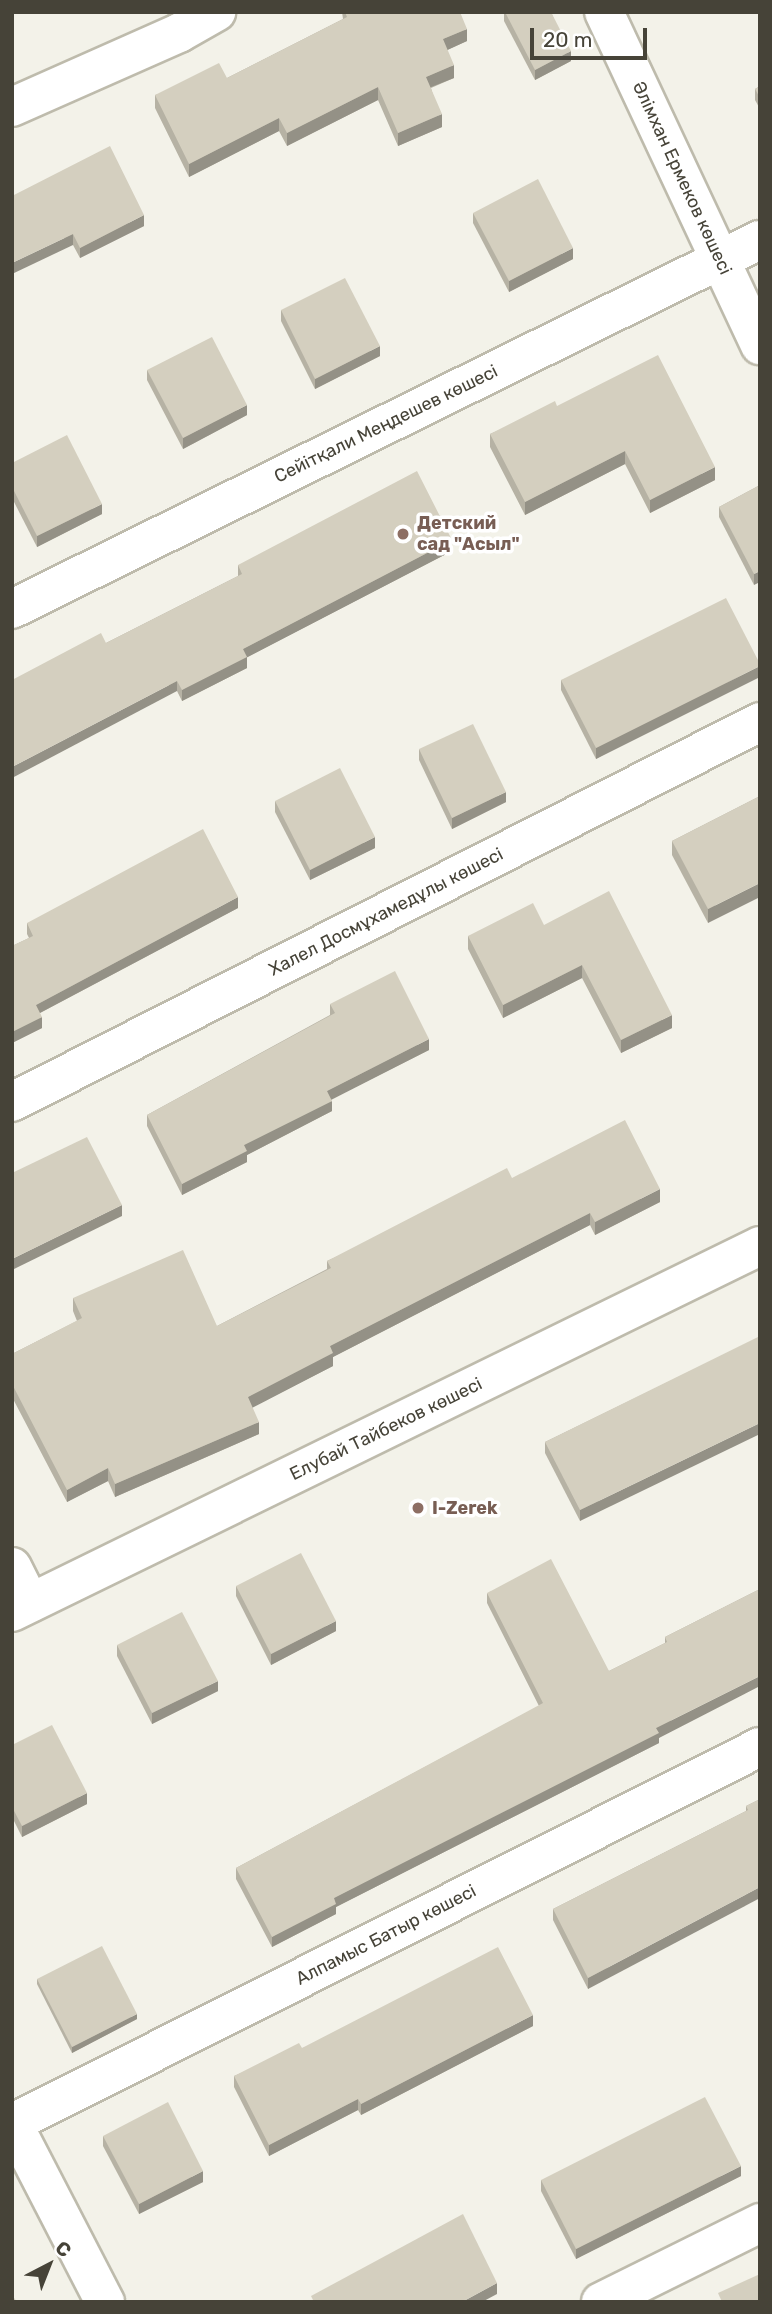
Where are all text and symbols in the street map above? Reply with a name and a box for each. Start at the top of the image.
scale bar [534,14,651,58]
text: 20 m [543,27,592,52]
street label: Әлімхан Ермеков көшесі [628,78,736,278]
street label: Сейітқали Меңдешев көшесі [271,360,501,488]
place label: Детский сад "Асыл" [417,513,520,556]
marker: Детский сад "Асыл" [395,526,411,542]
street label: Халел Досмұхамедұлы көшесі [265,843,507,981]
street label: Елубай Тайбеков көшесі [286,1373,486,1485]
place label: I-Zerek [432,1497,497,1519]
marker: I-Zerek [410,1500,426,1516]
street label: Алпамыс Батыр көшесі [292,1880,480,1990]
north arrow [14,2230,84,2300]
text: С [51,2236,76,2262]

